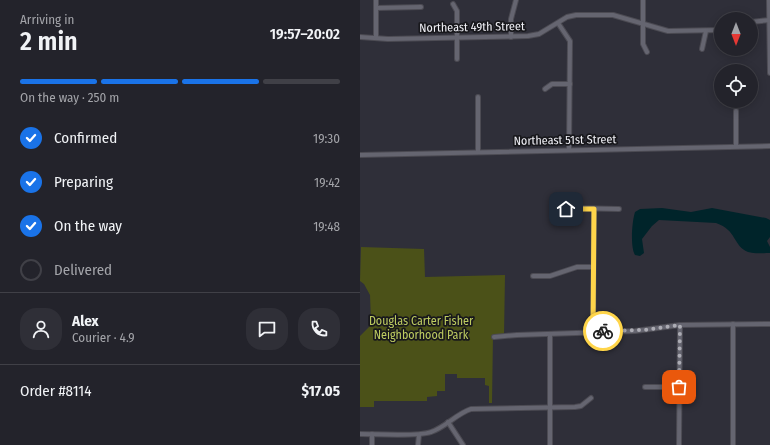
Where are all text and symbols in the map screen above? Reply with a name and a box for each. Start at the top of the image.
text: Arriving in [20,12,74,27]
north arrow [714,12,758,56]
map controls [714,12,758,108]
street label: Northeast 49th Street [419,19,525,35]
text: 19:57–20:02 [270,25,340,43]
text: 2 min [20,26,78,57]
button: locate [714,64,758,108]
text: On the way · 250 m [20,90,119,105]
icon: check [20,127,42,149]
text: Confirmed [54,129,117,147]
text: 19:30 [313,131,340,146]
street label: Northeast 51st Street [514,132,616,148]
icon: check [20,171,42,193]
text: Preparing [54,173,113,191]
text: 19:42 [314,175,340,190]
pin [549,192,583,226]
icon: home [555,198,577,220]
icon: check [20,215,42,237]
text: On the way [54,217,122,235]
text: 19:48 [313,219,340,234]
text: Delivered [54,261,112,279]
button: person [20,308,62,350]
button: chat [246,308,288,350]
button: phone [298,308,340,350]
courier [583,311,623,351]
text: Alex [72,312,99,330]
park label: Douglas Carter Fisher Neighborhood Park [369,314,474,342]
icon: bike [592,320,614,342]
text: Courier · 4.9 [72,330,135,345]
pin [662,370,696,404]
icon: bag [668,376,690,398]
text: Order #8114 [20,382,91,400]
text: $17.05 [302,382,340,400]

